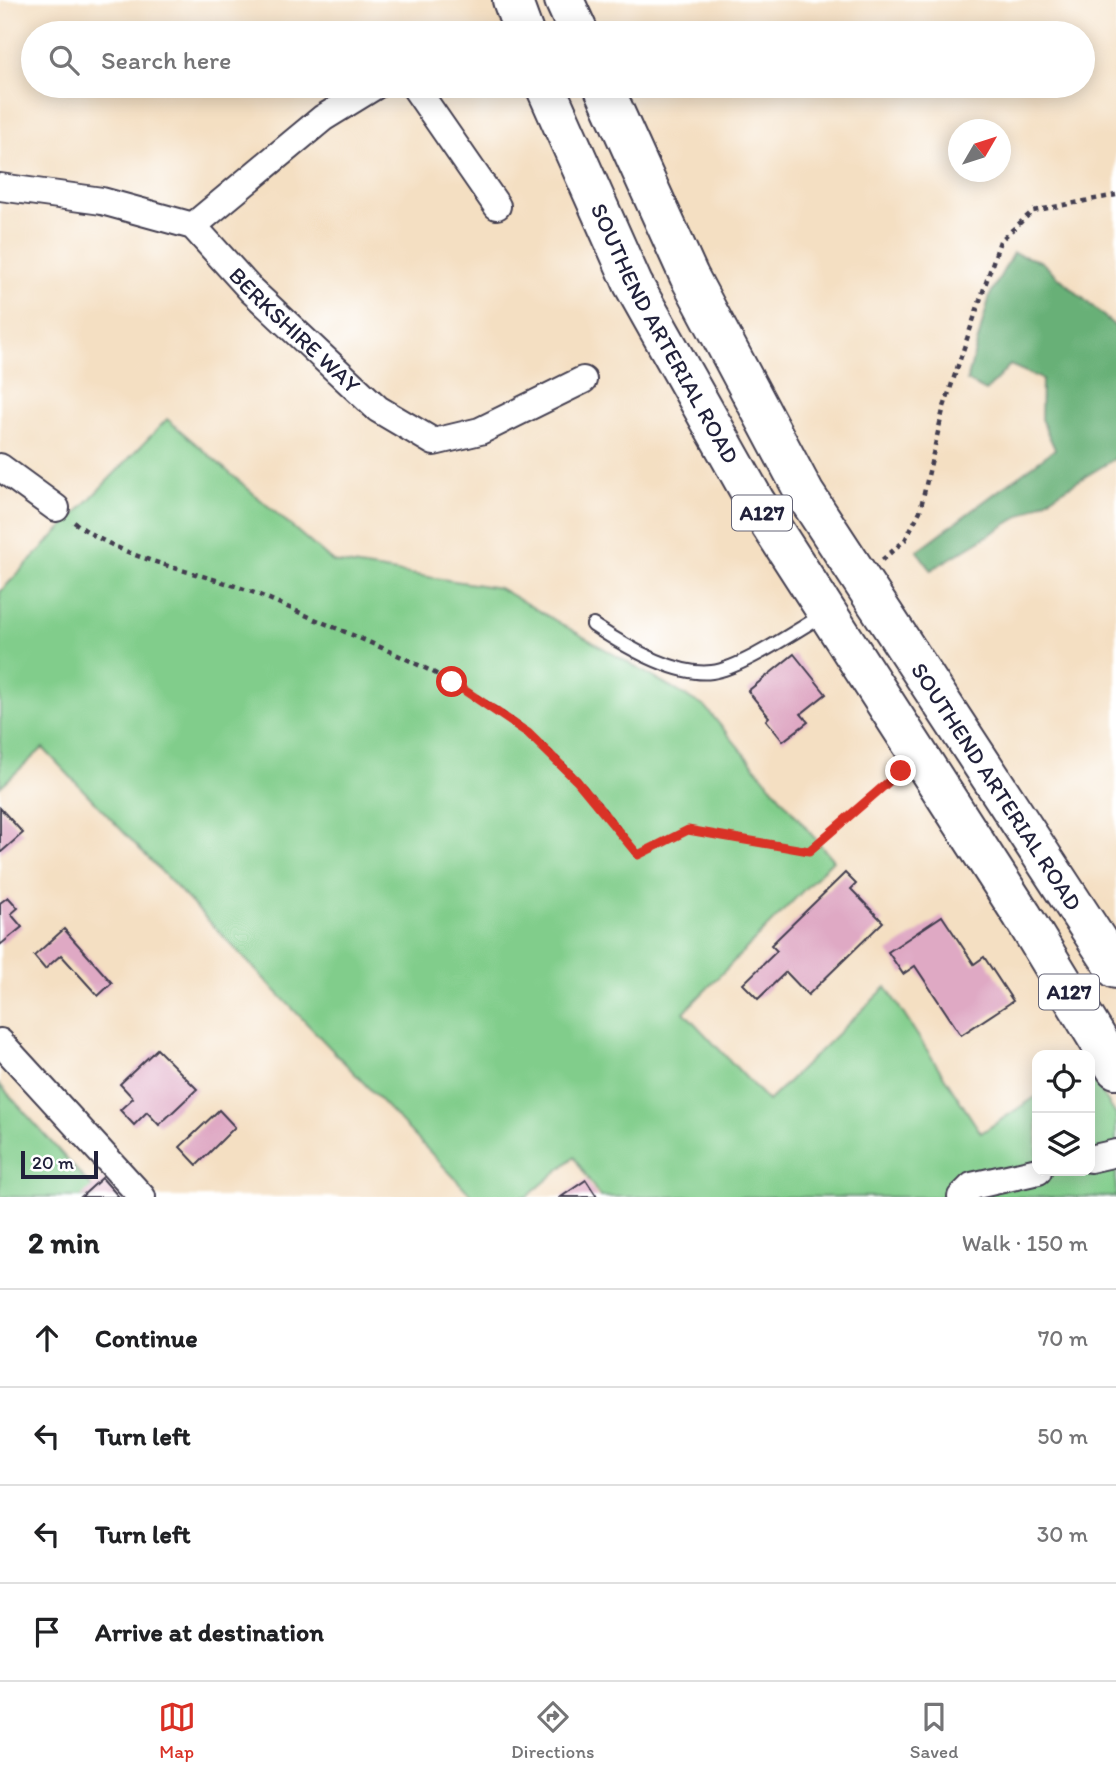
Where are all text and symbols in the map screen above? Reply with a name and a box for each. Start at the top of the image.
search box [21,21,1095,98]
icon: search [45,41,83,79]
text: Search here [101,44,231,76]
north arrow [948,119,1011,182]
street label: SOUTHEND ARTERIAL ROAD [585,199,745,468]
street label: BERKSHIRE WAY [223,261,366,399]
road number: A127 [732,496,792,530]
street label: SOUTHEND ARTERIAL ROAD [905,657,1088,916]
route start [436,666,467,697]
route end [885,755,916,786]
road number: A127 [1039,974,1099,1010]
map controls [1032,1050,1095,1176]
button: locate [1032,1050,1095,1113]
button: layers [1032,1113,1095,1176]
scale bar [21,1148,98,1180]
text: 20 m [32,1151,74,1174]
text: 2 min [28,1224,99,1261]
text: Walk · 150 m [962,1229,1088,1257]
icon: ahead [28,1319,66,1357]
text: Continue [95,1322,198,1354]
text: 70 m [1038,1324,1088,1352]
icon: left [28,1417,66,1455]
text: Turn left [95,1420,191,1452]
text: 50 m [1037,1422,1088,1450]
icon: left [28,1515,66,1553]
text: Turn left [95,1518,191,1550]
text: 30 m [1037,1520,1088,1548]
icon: arrive [28,1613,66,1651]
text: Arrive at destination [95,1616,324,1648]
tab: Map [158,1698,196,1763]
tab: Directions [511,1698,595,1763]
tab: Saved [910,1698,958,1763]

